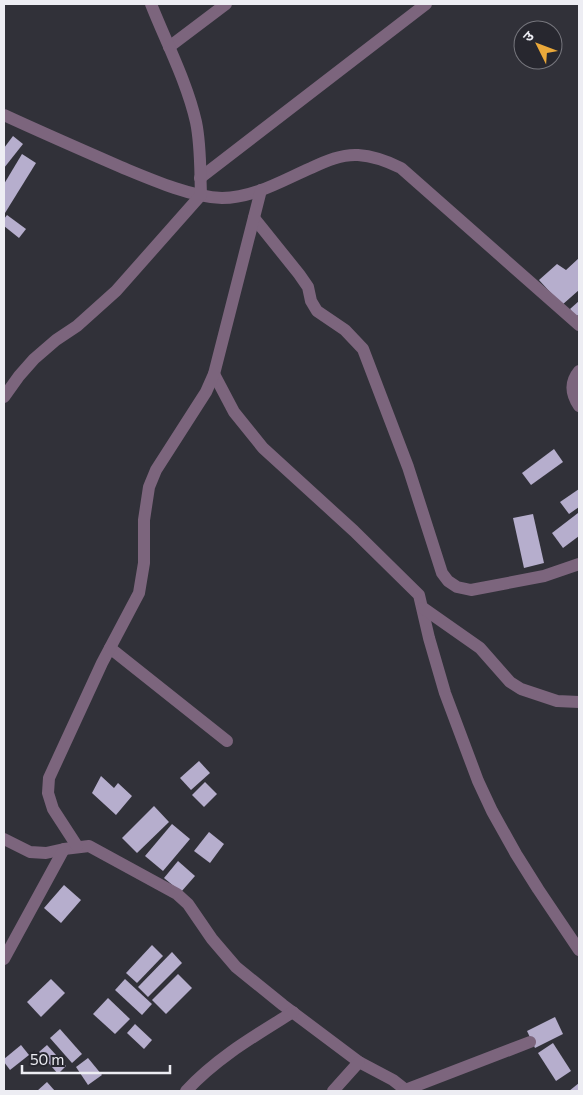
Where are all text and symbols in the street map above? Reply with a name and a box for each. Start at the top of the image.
north arrow [513,20,563,70]
text: उ [519,27,538,45]
scale bar [22,1042,170,1074]
text: 50 m [30,1050,64,1068]

